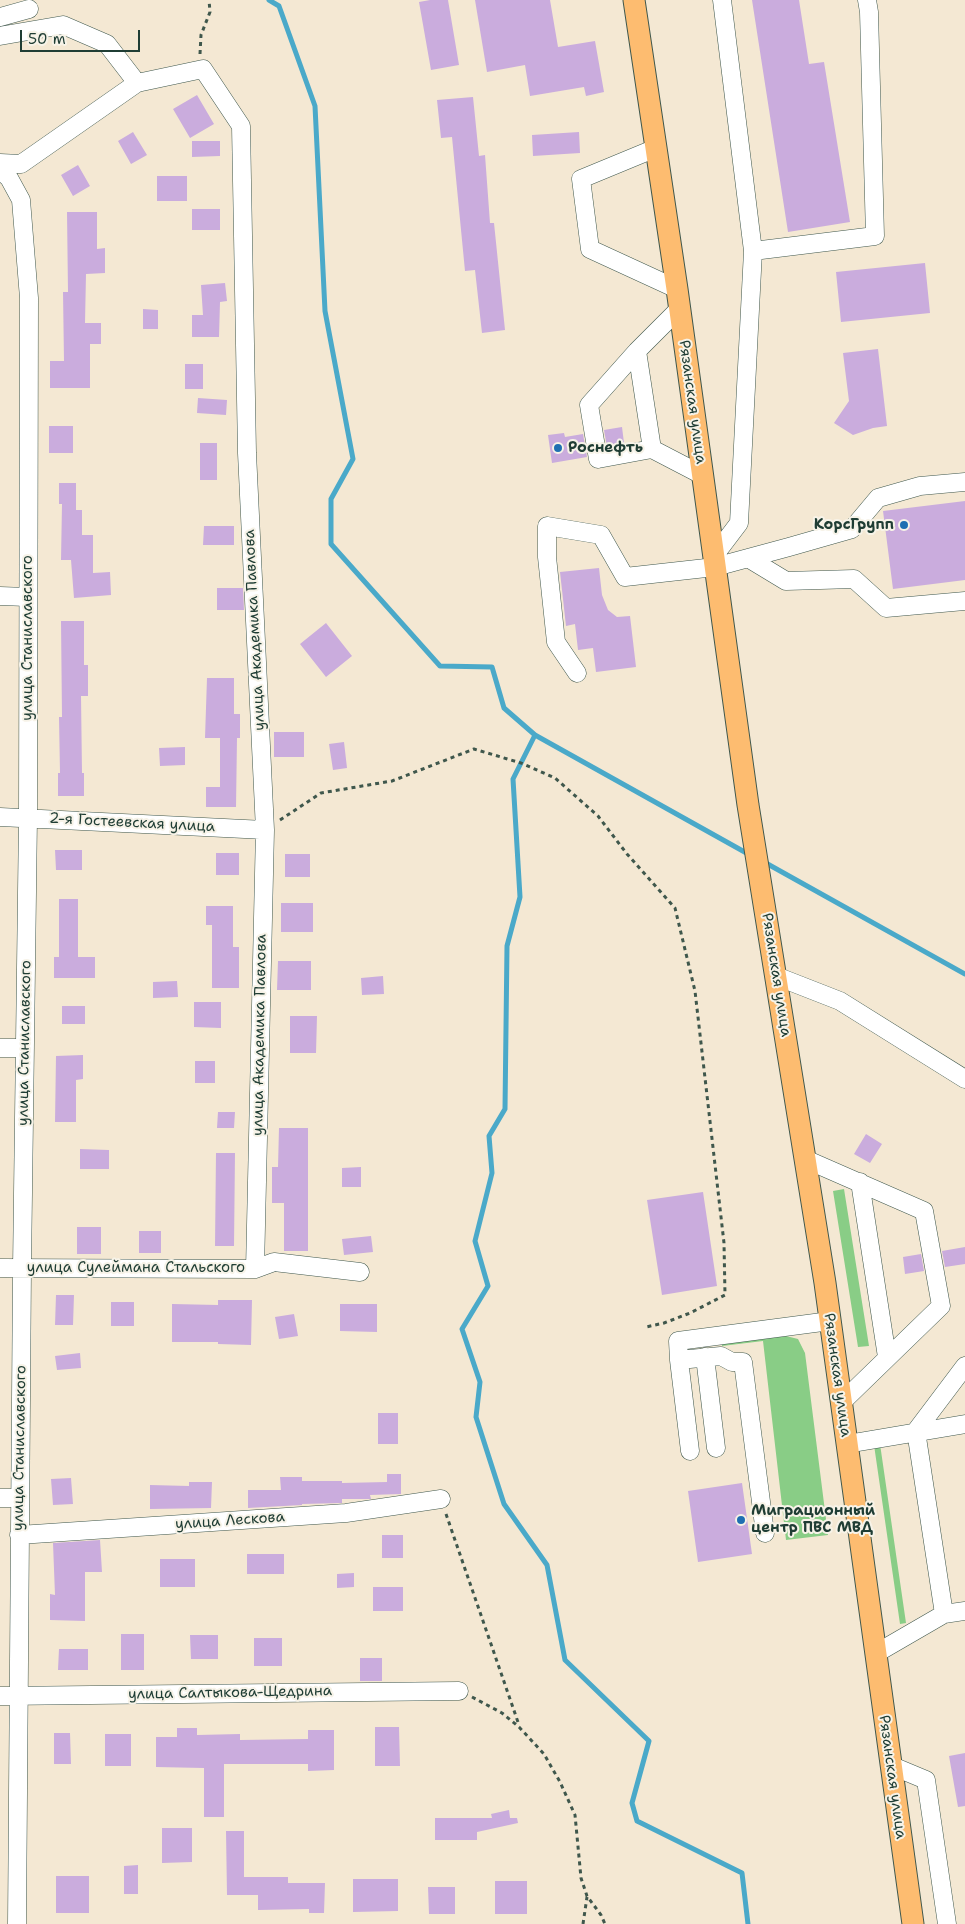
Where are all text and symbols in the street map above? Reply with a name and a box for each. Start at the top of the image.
scale bar [22,20,142,52]
text: 50 m [28,29,66,49]
street label: Рязанская улица [674,339,710,465]
place label: Роснефть [568,439,643,457]
marker: Роснефть [552,442,564,454]
place label: КорсГрупп [814,516,894,534]
marker: КорсГрупп [898,519,910,531]
street label: улица Академика Павлова [241,529,269,731]
street label: улица Станиславского [19,555,37,721]
street label: 2-я Гостеевская улица [49,810,215,836]
street label: Рязанская улица [757,912,795,1038]
street label: улица Академика Павлова [249,934,271,1136]
street label: улица Станиславского [15,960,35,1126]
street label: улица Сулеймана Стальского [27,1259,245,1277]
street label: Рязанская улица [819,1312,855,1438]
street label: улица Станиславского [10,1365,30,1531]
place label: Миграционный центр ПВС МВД [751,1502,875,1537]
street label: улица Лескова [175,1508,285,1534]
marker: Миграционный центр ПВС МВД [735,1514,747,1526]
street label: улица Салтыкова-Щедрина [128,1682,332,1704]
street label: Рязанская улица [874,1714,910,1840]

